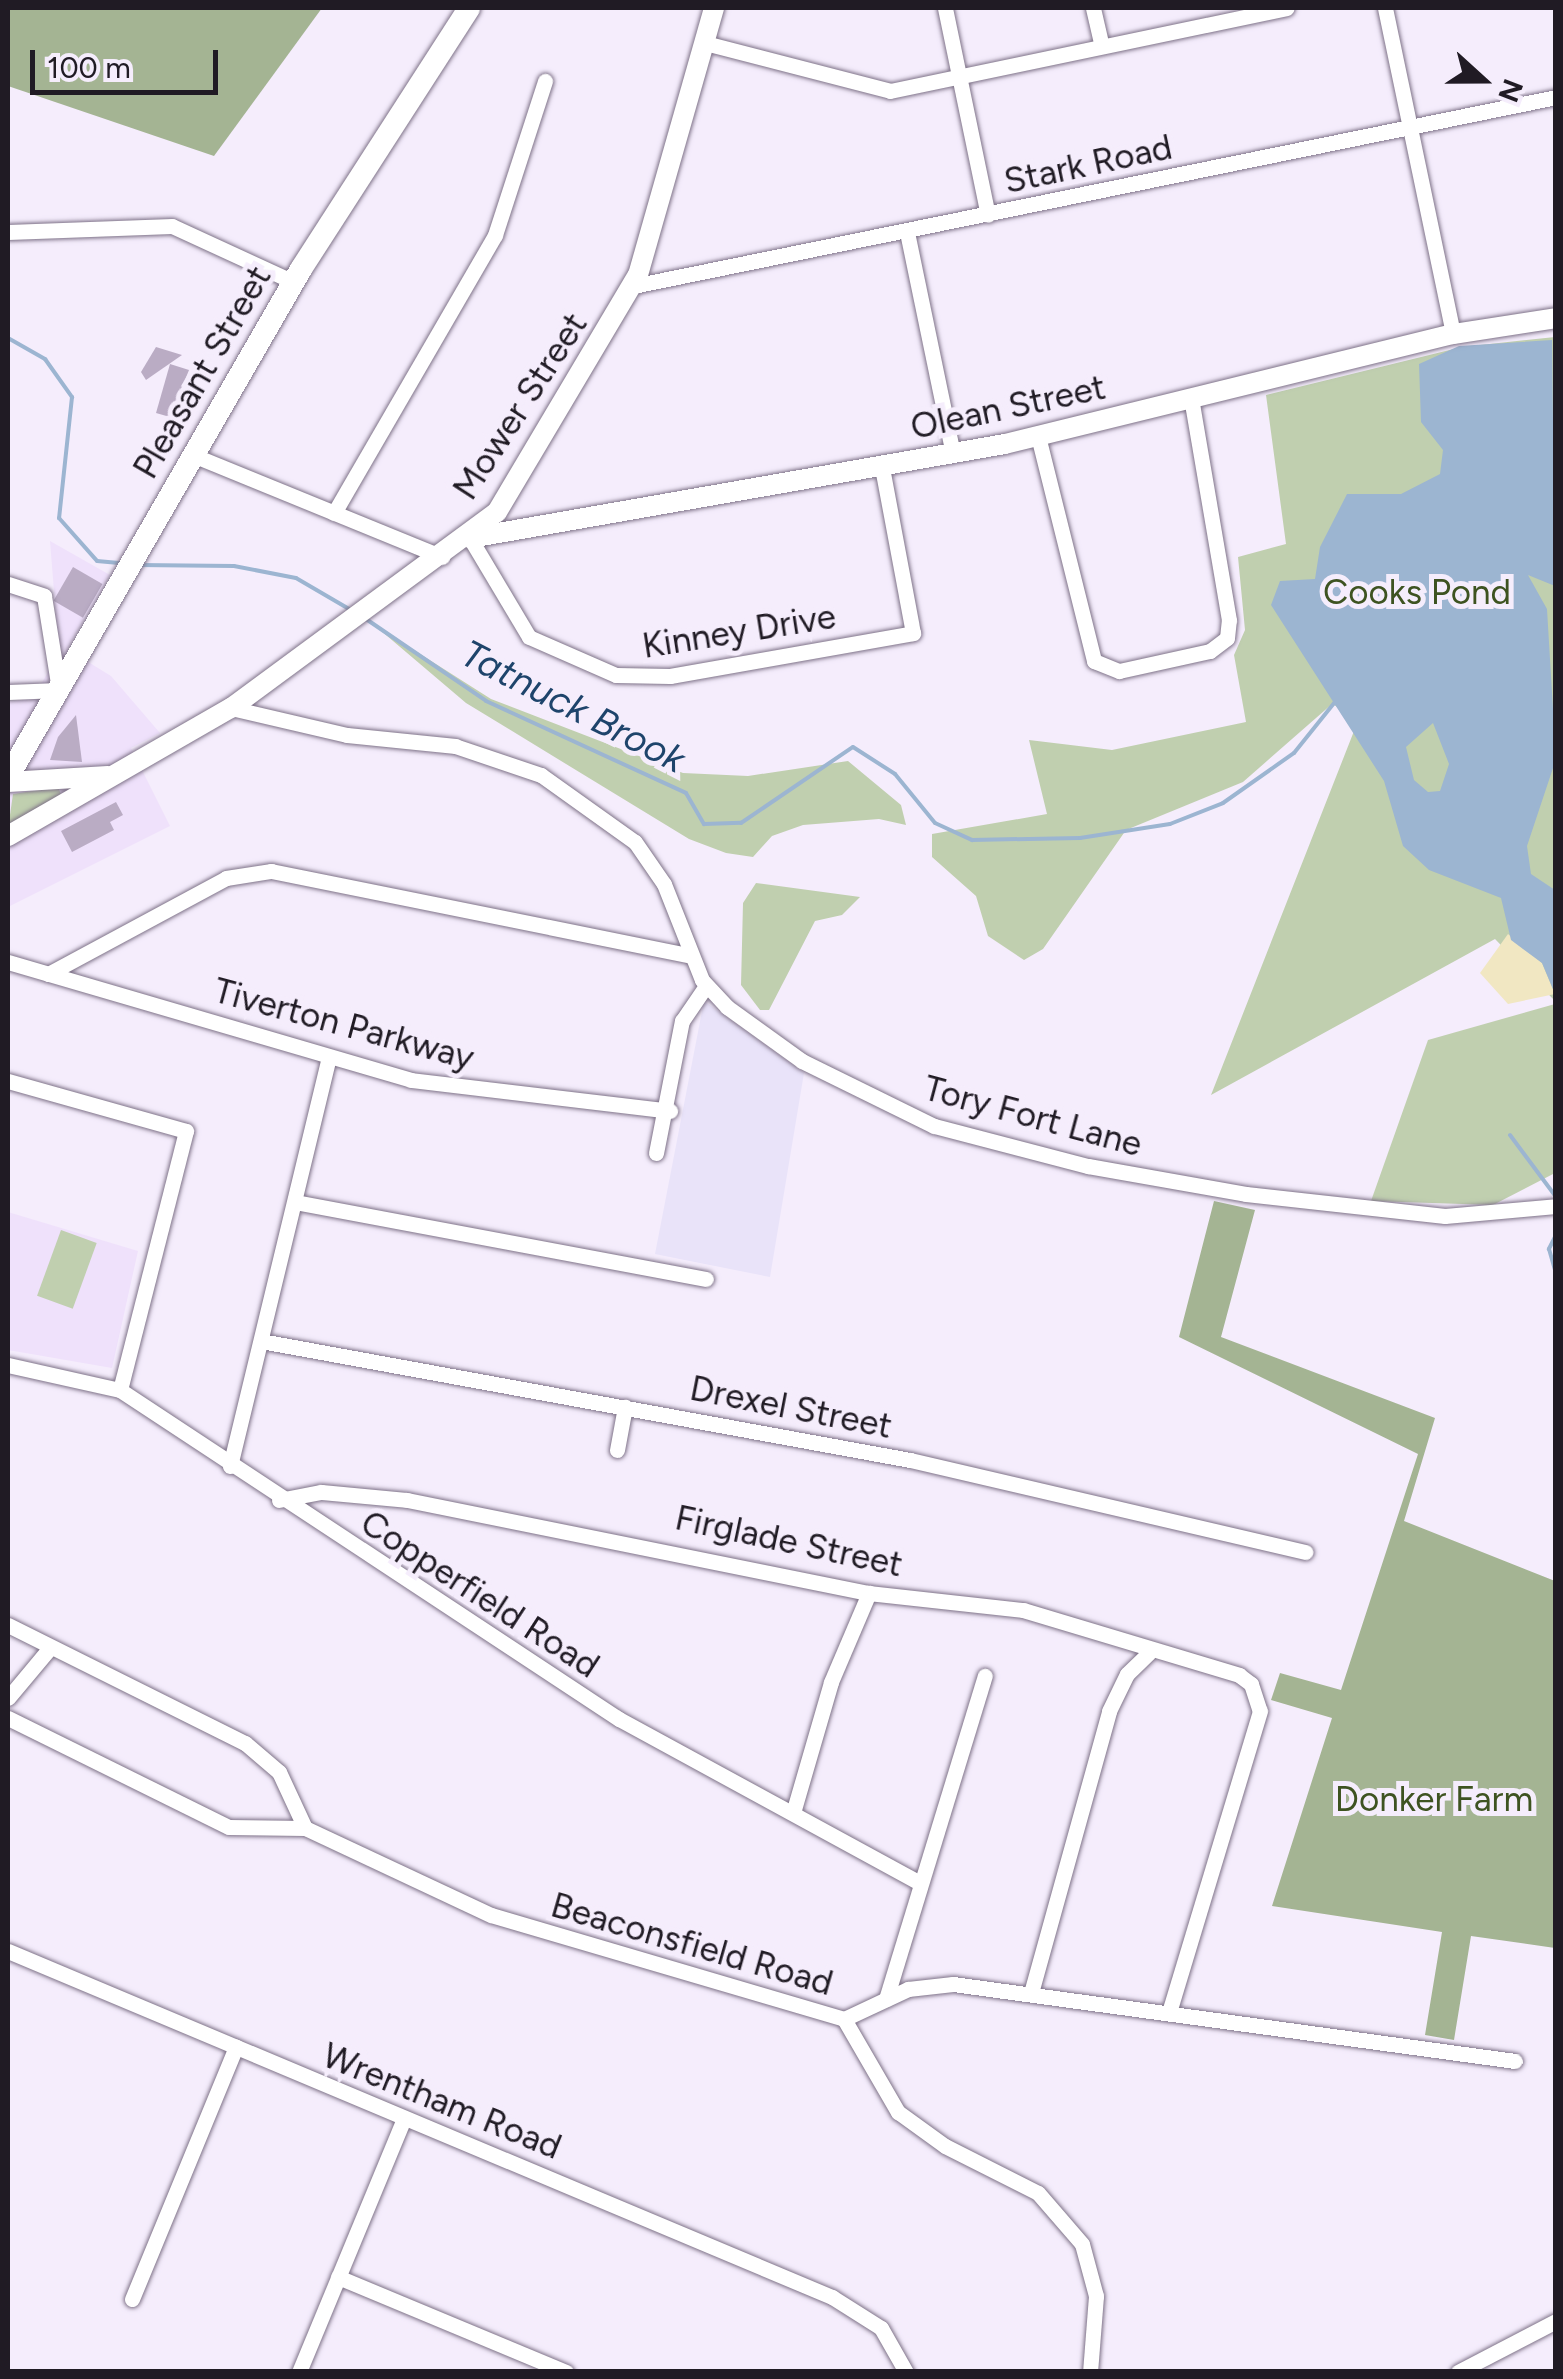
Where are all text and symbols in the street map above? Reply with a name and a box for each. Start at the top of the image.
scale bar [35,30,222,92]
north arrow [1433,30,1533,130]
text: 100 m [47,49,131,86]
text: N [1491,75,1531,107]
street label: Stark Road [1000,126,1176,202]
street label: Pleasant Street [124,258,280,486]
street label: Mower Street [444,305,596,507]
street label: Olean Street [907,366,1109,448]
park label: Cooks Pond [1323,571,1511,613]
street label: Kinney Drive [639,595,839,667]
water label: Tatnuck Brook [453,631,693,783]
street label: Tiverton Parkway [209,969,479,1079]
street label: Tory Fort Lane [919,1067,1147,1165]
street label: Drexel Street [686,1367,896,1447]
street label: Firglade Street [672,1496,906,1586]
street label: Copperfield Road [353,1501,607,1687]
park label: Donker Farm [1335,1778,1533,1820]
street label: Beaconsfield Road [546,1884,838,2004]
street label: Wrentham Road [317,2034,567,2168]

